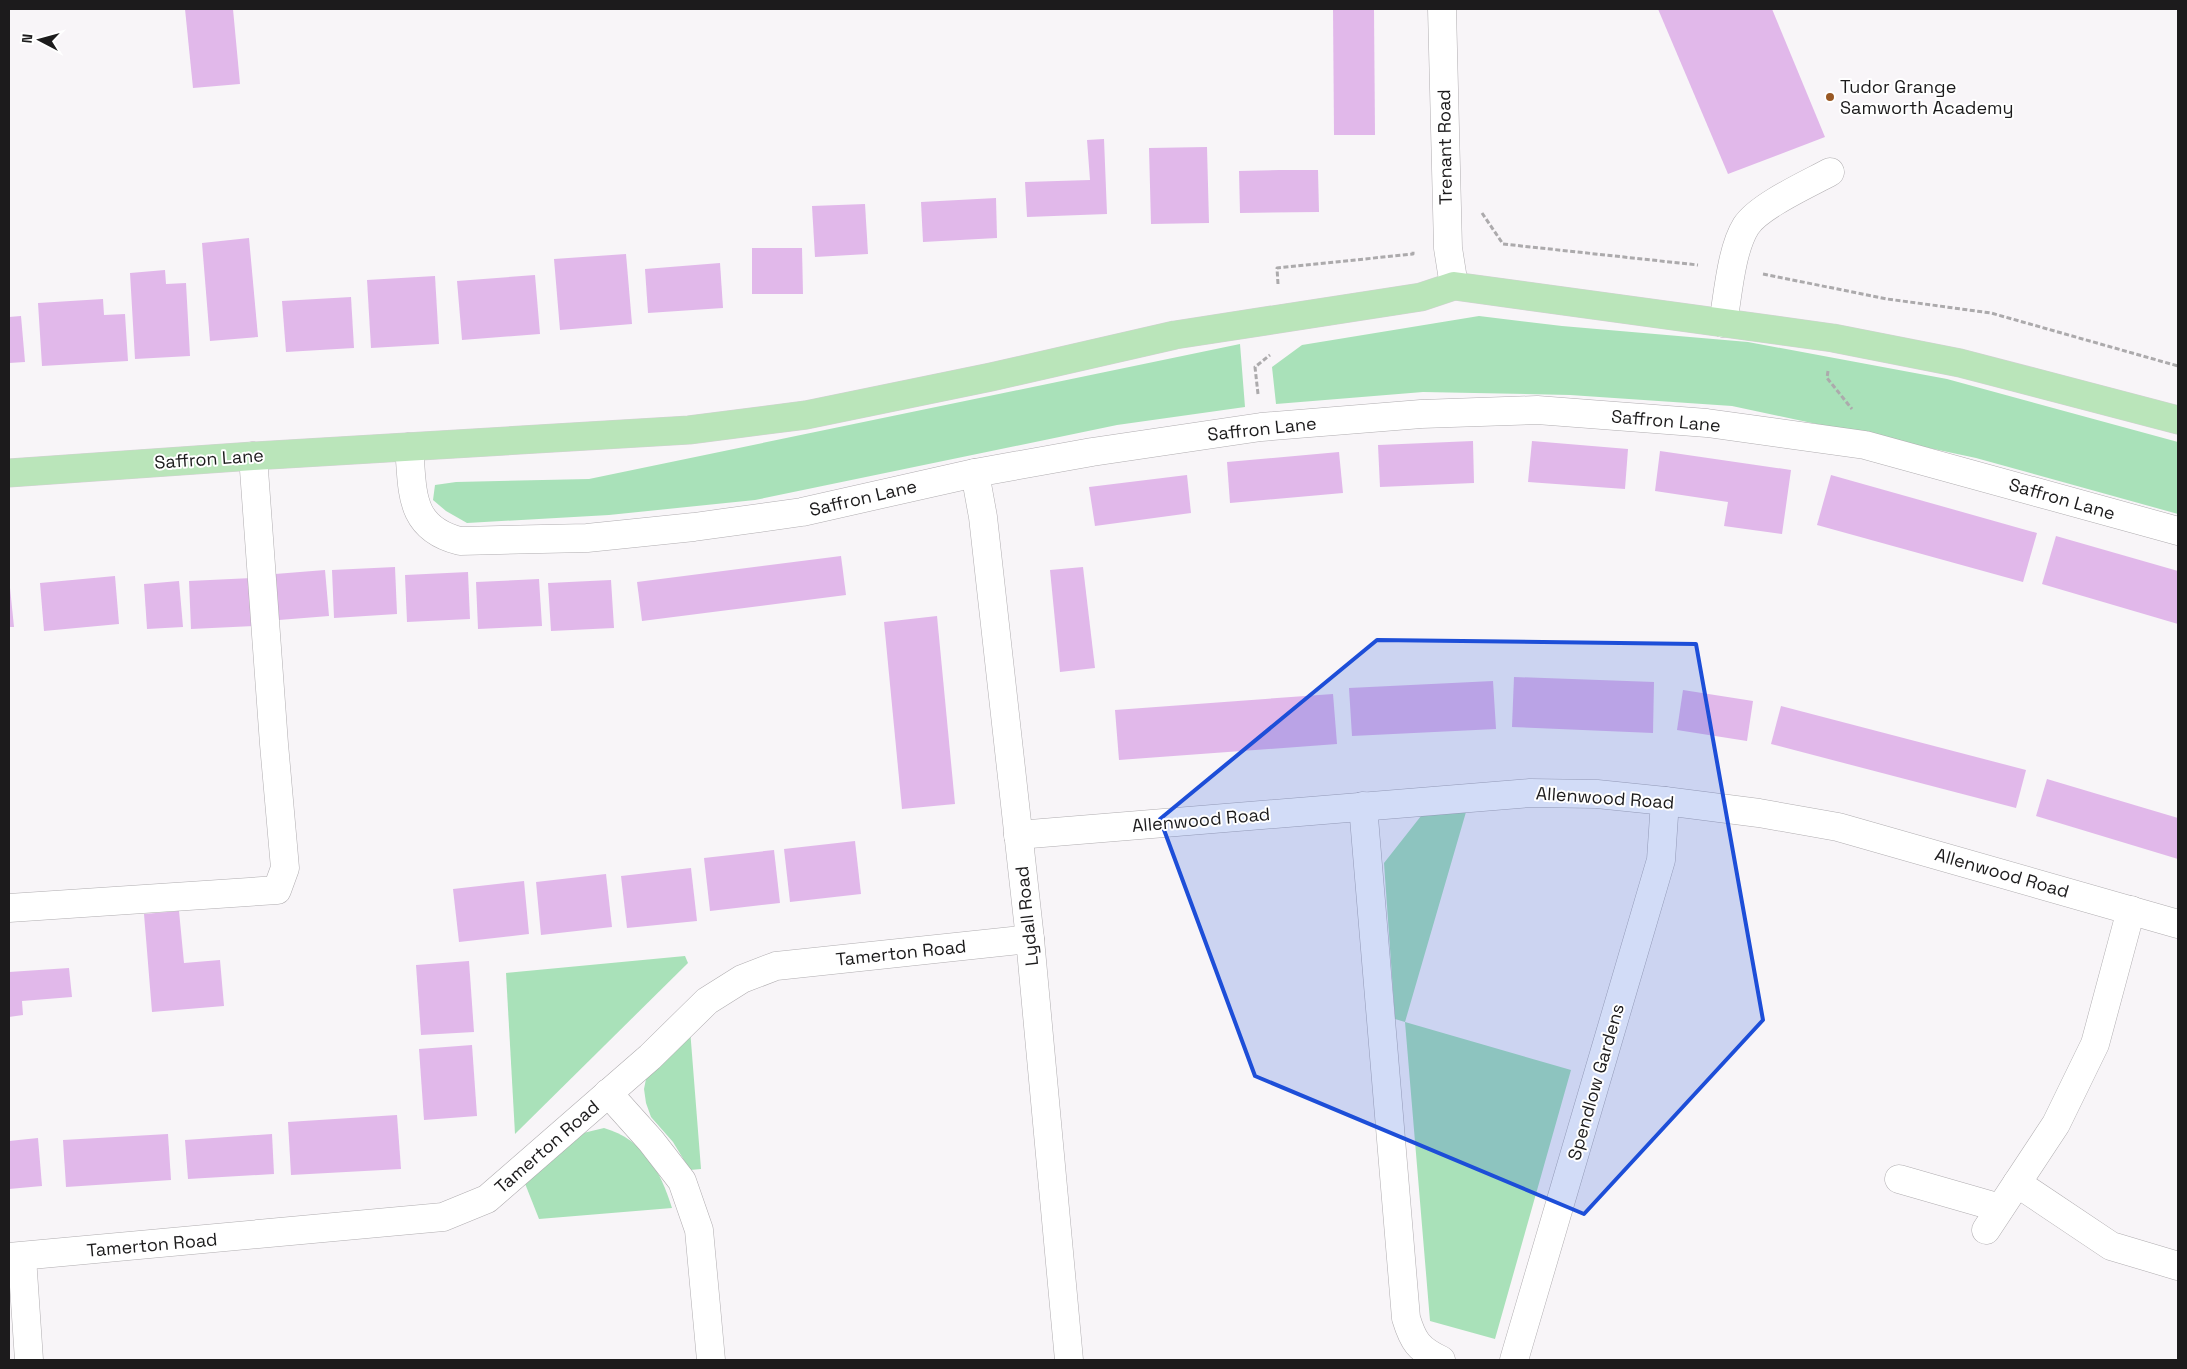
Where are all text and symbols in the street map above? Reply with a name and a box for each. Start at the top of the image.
north arrow [15,15,65,65]
text: N [18,33,37,44]
place label: Tudor Grange Samworth Academy [1840,75,2013,119]
street label: Trenant Road [1432,89,1457,205]
marker: Tudor Grange Samworth Academy [1824,91,1836,103]
street label: Saffron Lane [1610,404,1722,437]
street label: Saffron Lane [1206,411,1318,446]
street label: Saffron Lane [153,443,264,474]
street label: Saffron Lane [2006,472,2118,525]
street label: Saffron Lane [807,474,919,521]
street label: Allenwood Road [1535,781,1675,814]
street label: Allenwood Road [1131,802,1271,837]
street label: Allenwood Road [1932,842,2072,903]
street label: Lydall Road [1010,865,1043,967]
street label: Tamerton Road [835,934,967,971]
street label: Spendlow Gardens [1562,1001,1629,1163]
street label: Tamerton Road [490,1095,604,1198]
street label: Tamerton Road [86,1227,218,1262]

